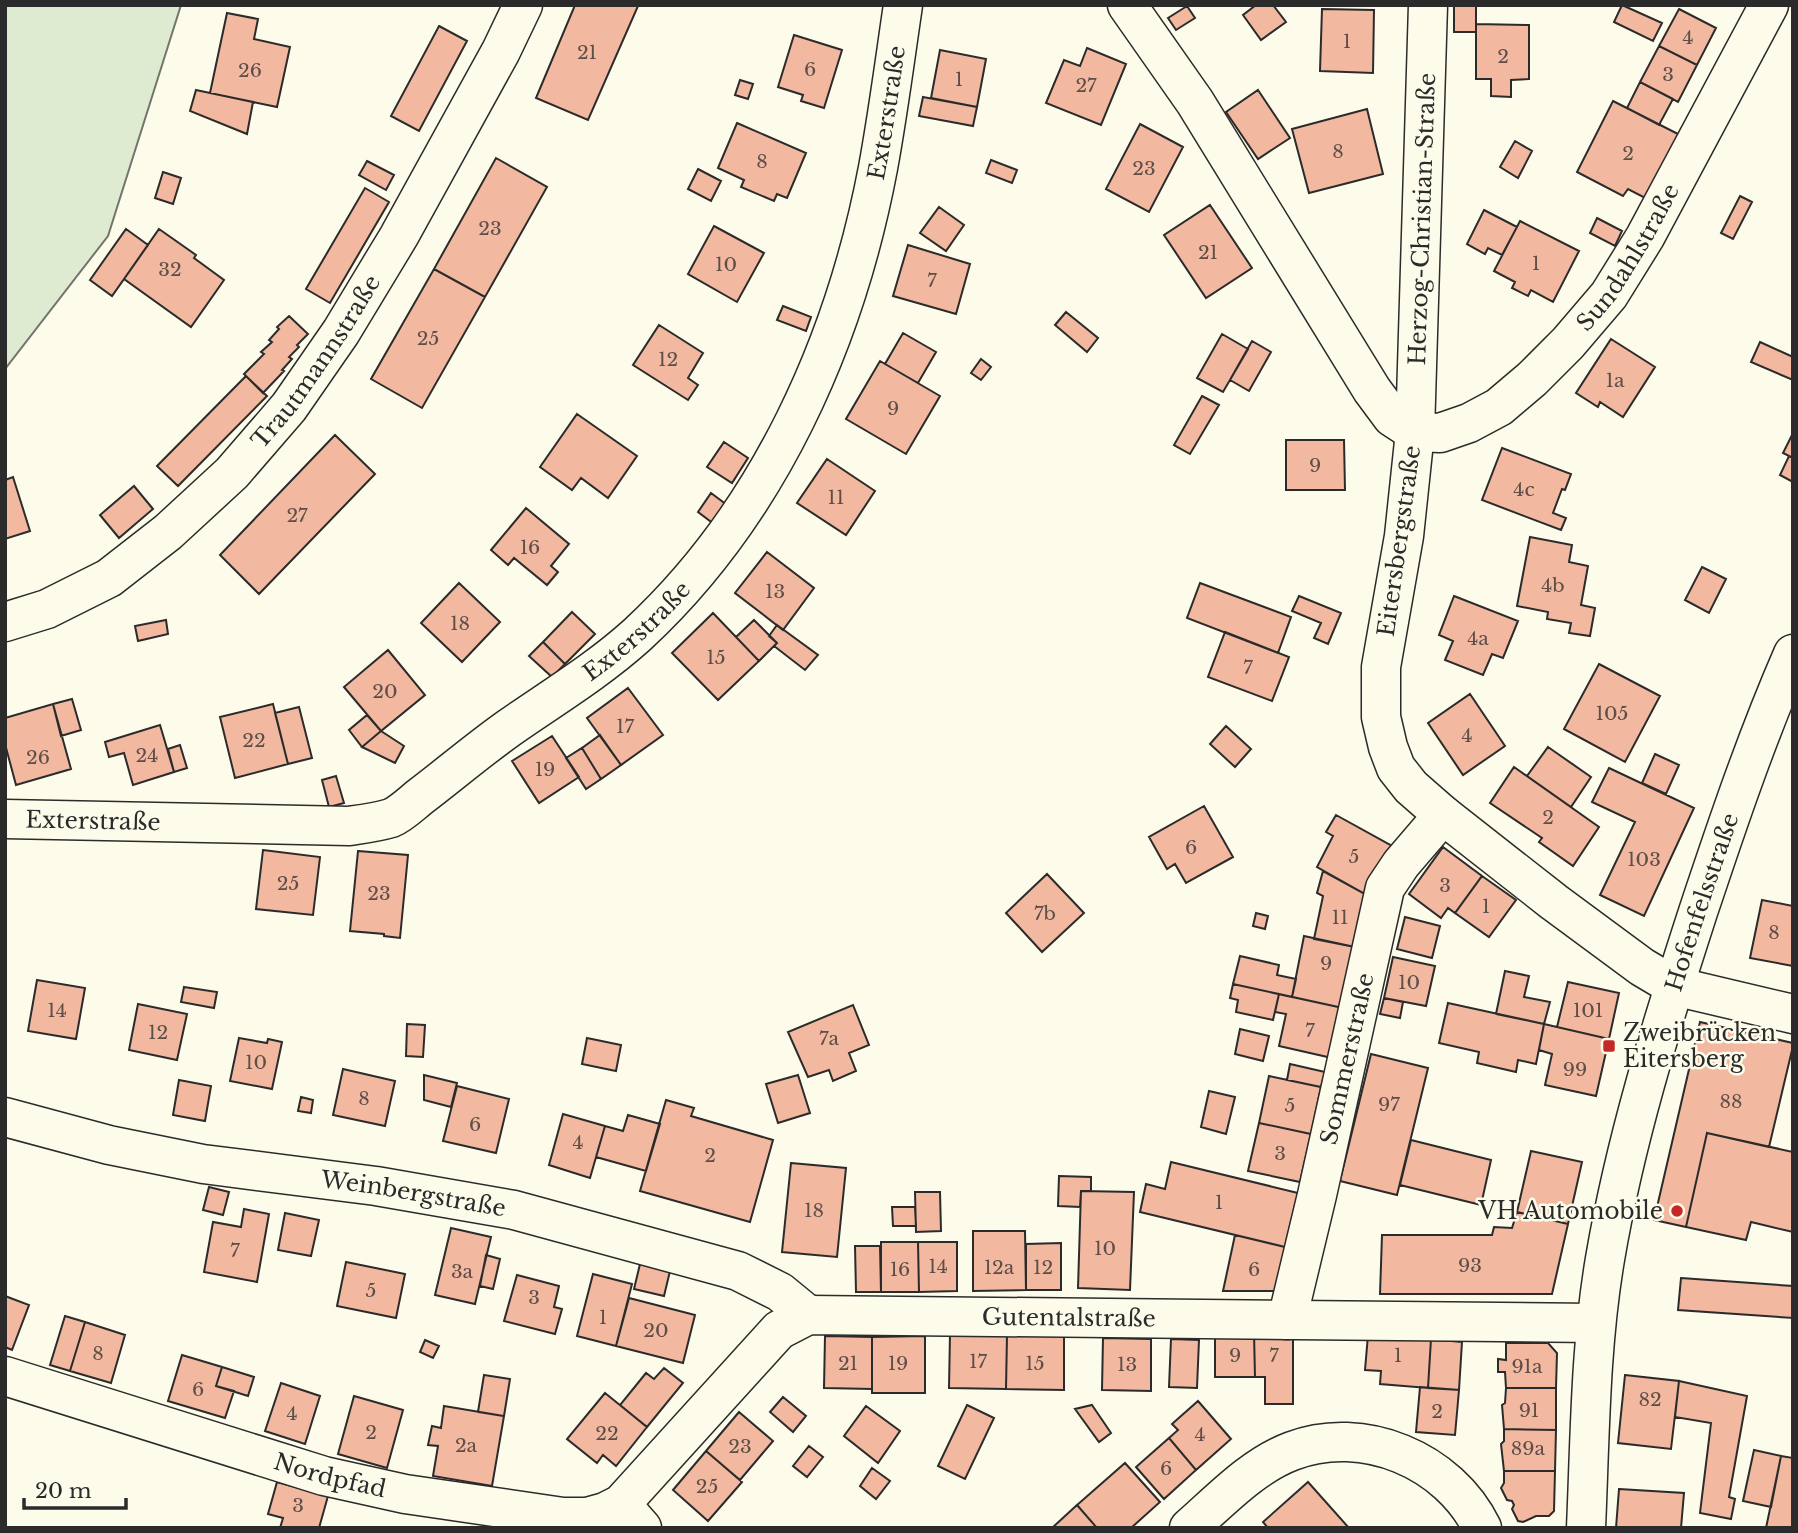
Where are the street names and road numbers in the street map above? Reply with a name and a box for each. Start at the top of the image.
street label: Exterstraße [862,44,911,182]
street label: Herzog-Christian-Straße [1403,72,1441,366]
street label: Sundahlstraße [1571,179,1685,337]
street label: Trautmannstraße [246,270,386,454]
street label: Eitersbergstraße [1372,444,1426,638]
street label: Exterstraße [577,576,696,687]
street label: Exterstraße [25,805,161,836]
street label: Hofenfelsstraße [1660,809,1745,995]
street label: Sommerstraße [1315,970,1380,1147]
street label: Weinbergstraße [318,1165,508,1222]
street label: Gutentalstraße [982,1303,1156,1333]
street label: Nordpfad [270,1447,389,1503]

